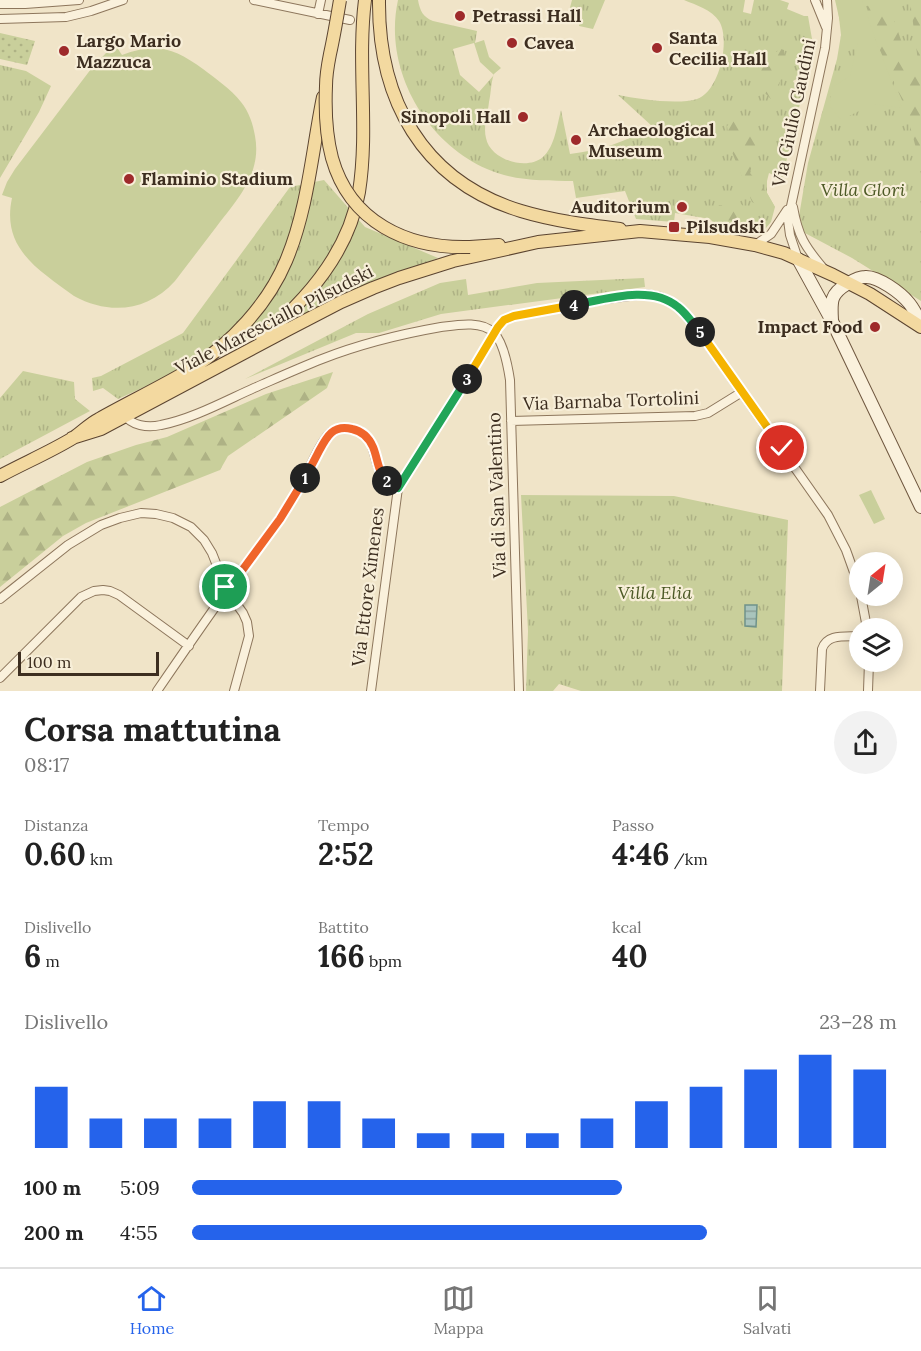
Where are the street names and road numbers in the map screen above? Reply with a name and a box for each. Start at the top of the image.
street label: Via Giulio Gaudini [766,37,820,190]
street label: Viale Maresciallo Pilsudski [170,259,377,380]
street label: Via Barnaba Tortolini [522,386,699,415]
street label: Via di San Valentino [482,412,511,579]
street label: Via Ettore Ximenes [346,506,389,669]

